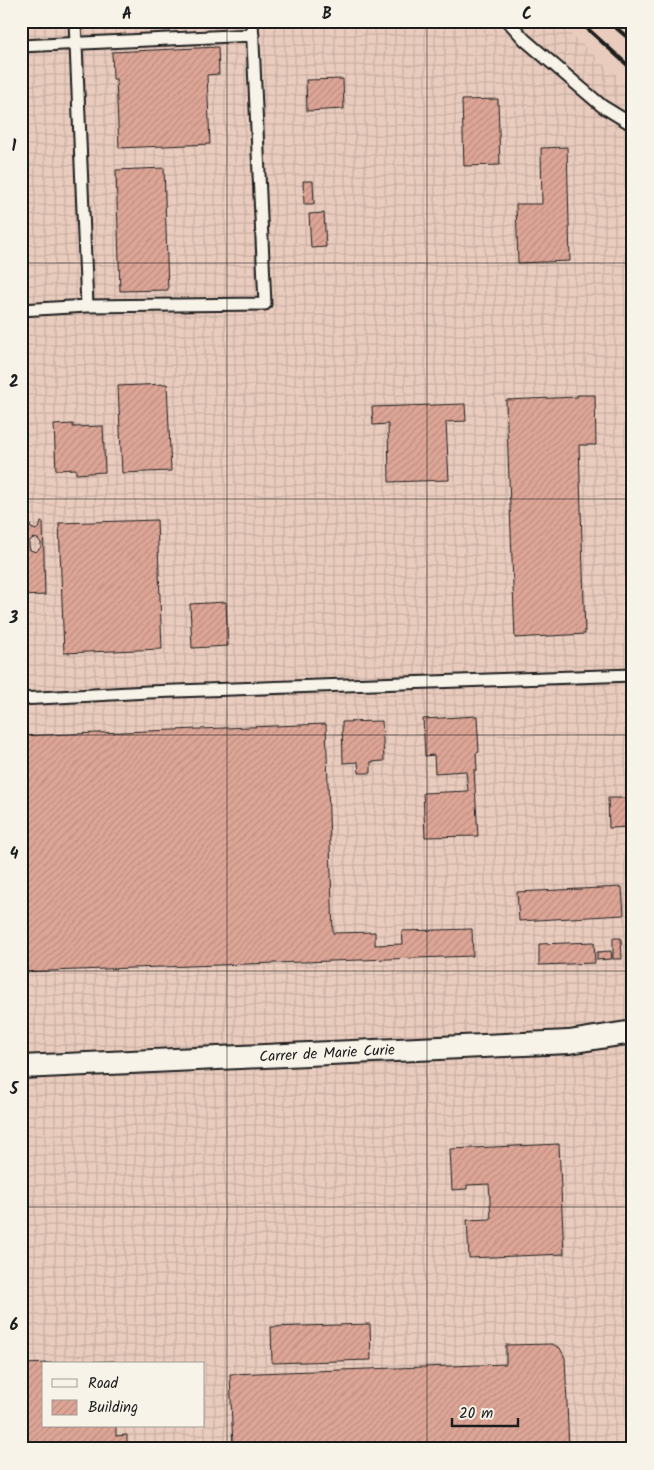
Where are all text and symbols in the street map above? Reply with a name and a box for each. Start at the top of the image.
text: A [122,2,132,27]
text: B [322,2,332,27]
text: C [522,2,532,27]
text: 1 [12,134,17,159]
text: 2 [9,370,19,395]
text: 3 [9,606,19,631]
text: 4 [10,842,19,867]
street label: Carrer de Marie Curie [259,1038,396,1070]
text: 5 [9,1077,20,1102]
text: 6 [10,1313,19,1338]
legend [42,1362,205,1428]
text: Road [88,1372,119,1396]
scale bar [452,1395,518,1427]
text: Building [88,1396,138,1420]
text: 20 m [459,1402,493,1426]

